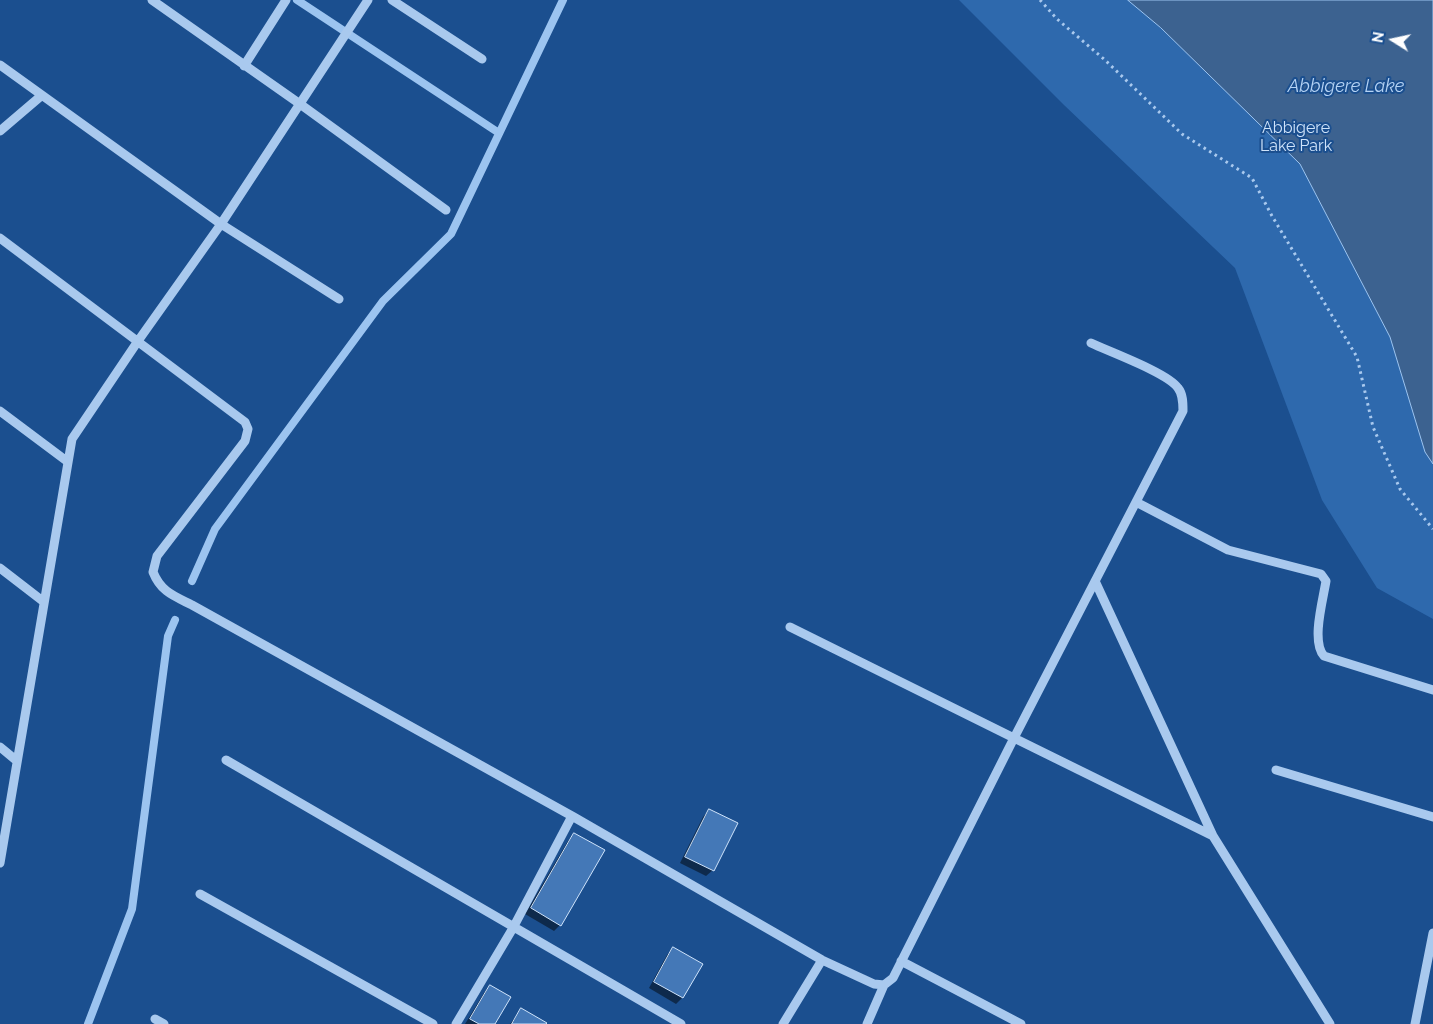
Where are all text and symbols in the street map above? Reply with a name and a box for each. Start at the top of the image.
north arrow [1368,15,1418,65]
text: N [1369,31,1387,44]
water label: Abbigere Lake [1288,76,1404,98]
park label: Abbigere Lake Park [1260,118,1332,156]

